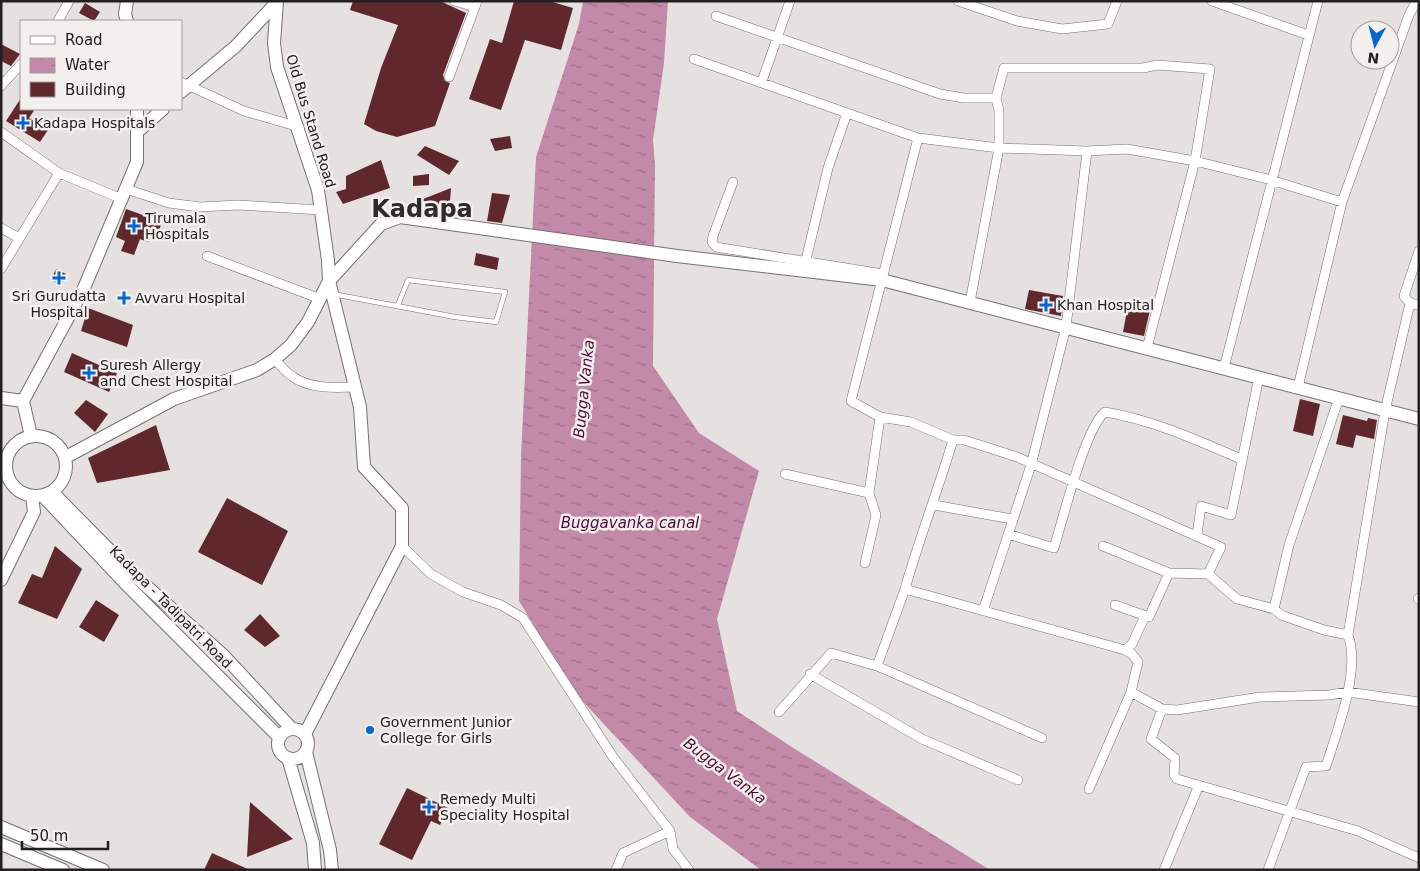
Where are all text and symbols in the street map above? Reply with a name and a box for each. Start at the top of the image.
legend [20,20,182,110]
north arrow [1350,20,1400,70]
text: Road [65,31,103,49]
text: N [1367,49,1380,67]
street label: Old Bus Stand Road [283,52,339,190]
text: Water [65,56,110,74]
text: Building [65,81,126,99]
place label: Kadapa Hospitals [34,115,155,131]
marker: Kadapa Hospitals [16,116,30,130]
district label: Kadapa [371,195,473,223]
place label: Tirumala Hospitals [144,210,209,242]
marker: Tirumala Hospitals [127,219,141,233]
marker: Sri Gurudatta Hospital [52,271,66,285]
place label: Sri Gurudatta Hospital [12,288,106,320]
place label: Avvaru Hospital [135,290,245,306]
marker: Avvaru Hospital [117,291,131,305]
place label: Khan Hospital [1057,297,1154,313]
marker: Khan Hospital [1039,298,1053,312]
water label: Bugga Vanka [570,339,598,439]
place label: Suresh Allergy and Chest Hospital [100,357,232,389]
marker: Suresh Allergy and Chest Hospital [82,366,96,380]
water label: Buggavanka canal [561,514,700,532]
street label: Kadapa - Tadipatri Road [107,543,235,671]
place label: Government Junior College for Girls [380,714,512,746]
marker: Government Junior College for Girls [364,724,376,736]
water label: Bugga Vanka [680,734,770,808]
place label: Remedy Multi Speciality Hospital [440,791,570,823]
marker: Remedy Multi Speciality Hospital [422,800,436,814]
scale bar [22,818,109,850]
text: 50 m [30,827,68,845]

